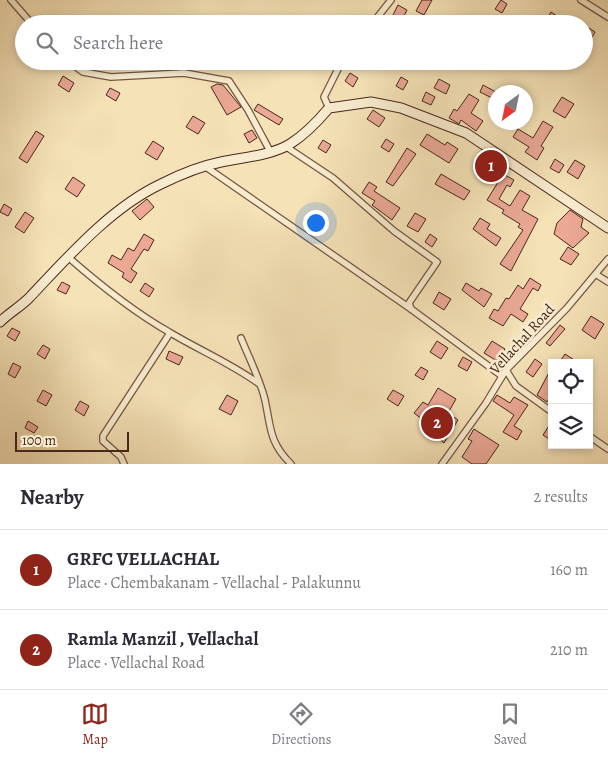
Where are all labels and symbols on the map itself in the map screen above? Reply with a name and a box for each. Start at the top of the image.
north arrow [488,85,533,130]
pin: 1 [475,147,507,185]
your location [303,210,329,236]
street label: Vellachal Road [484,299,560,379]
pin: 2 [421,404,453,442]
scale bar [15,429,129,452]

